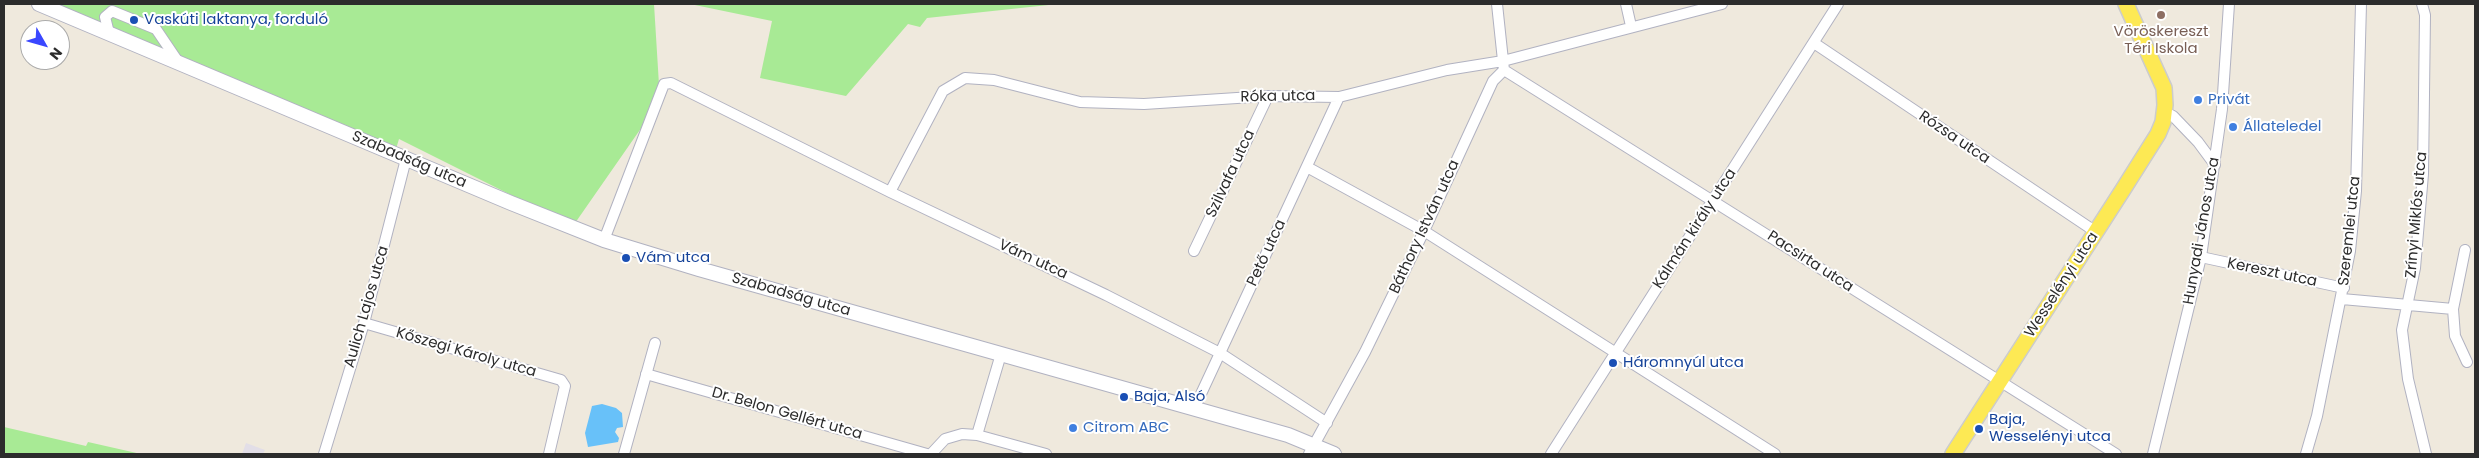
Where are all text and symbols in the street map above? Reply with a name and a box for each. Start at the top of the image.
marker: Vöröskereszt Téri Iskola [2155,9,2167,21]
place label: Vaskúti laktanya, forduló [144,11,328,29]
marker: Vaskúti laktanya, forduló [128,14,140,26]
north arrow [20,20,70,70]
place label: Vöröskereszt Téri Iskola [2114,23,2208,58]
text: N [45,43,67,64]
street label: Róka utca [1240,87,1316,107]
place label: Privát [2208,91,2250,109]
marker: Privát [2192,94,2204,106]
street label: Rózsa utca [1915,108,1993,168]
place label: Állateledel [2243,118,2322,136]
marker: Állateledel [2227,121,2239,133]
street label: Szilvafa utca [1203,127,1259,221]
street label: Szabadság utca [349,128,469,192]
street label: Zrínyi Miklós utca [2403,151,2431,279]
street label: Hunyadi János utca [2180,156,2224,306]
street label: Báthory István utca [1386,157,1464,297]
street label: Kálmán király utca [1649,166,1741,292]
street label: Szeremlei utca [2335,175,2365,287]
street label: Pető utca [1244,217,1290,289]
street label: Pacsirta utca [1764,228,1856,296]
street label: Wesselényi utca [2021,229,2103,341]
street label: Vám utca [996,236,1070,284]
street label: Aulich Lajos utca [341,244,393,370]
place label: Vám utca [636,249,710,267]
marker: Vám utca [620,252,632,264]
street label: Kereszt utca [2225,255,2319,291]
street label: Szabadság utca [730,269,852,321]
street label: Kőszegi Károly utca [394,324,538,382]
place label: Háromnyúl utca [1623,354,1744,372]
marker: Háromnyúl utca [1607,357,1619,369]
street label: Dr. Belon Gellért utca [710,384,864,444]
place label: Baja, Alsó [1134,388,1205,406]
marker: Baja, Alsó [1118,391,1130,403]
place label: Baja, Wesselényi utca [1989,411,2111,446]
place label: Citrom ABC [1083,419,1169,437]
marker: Citrom ABC [1067,422,1079,434]
marker: Baja, Wesselényi utca [1973,423,1985,435]

